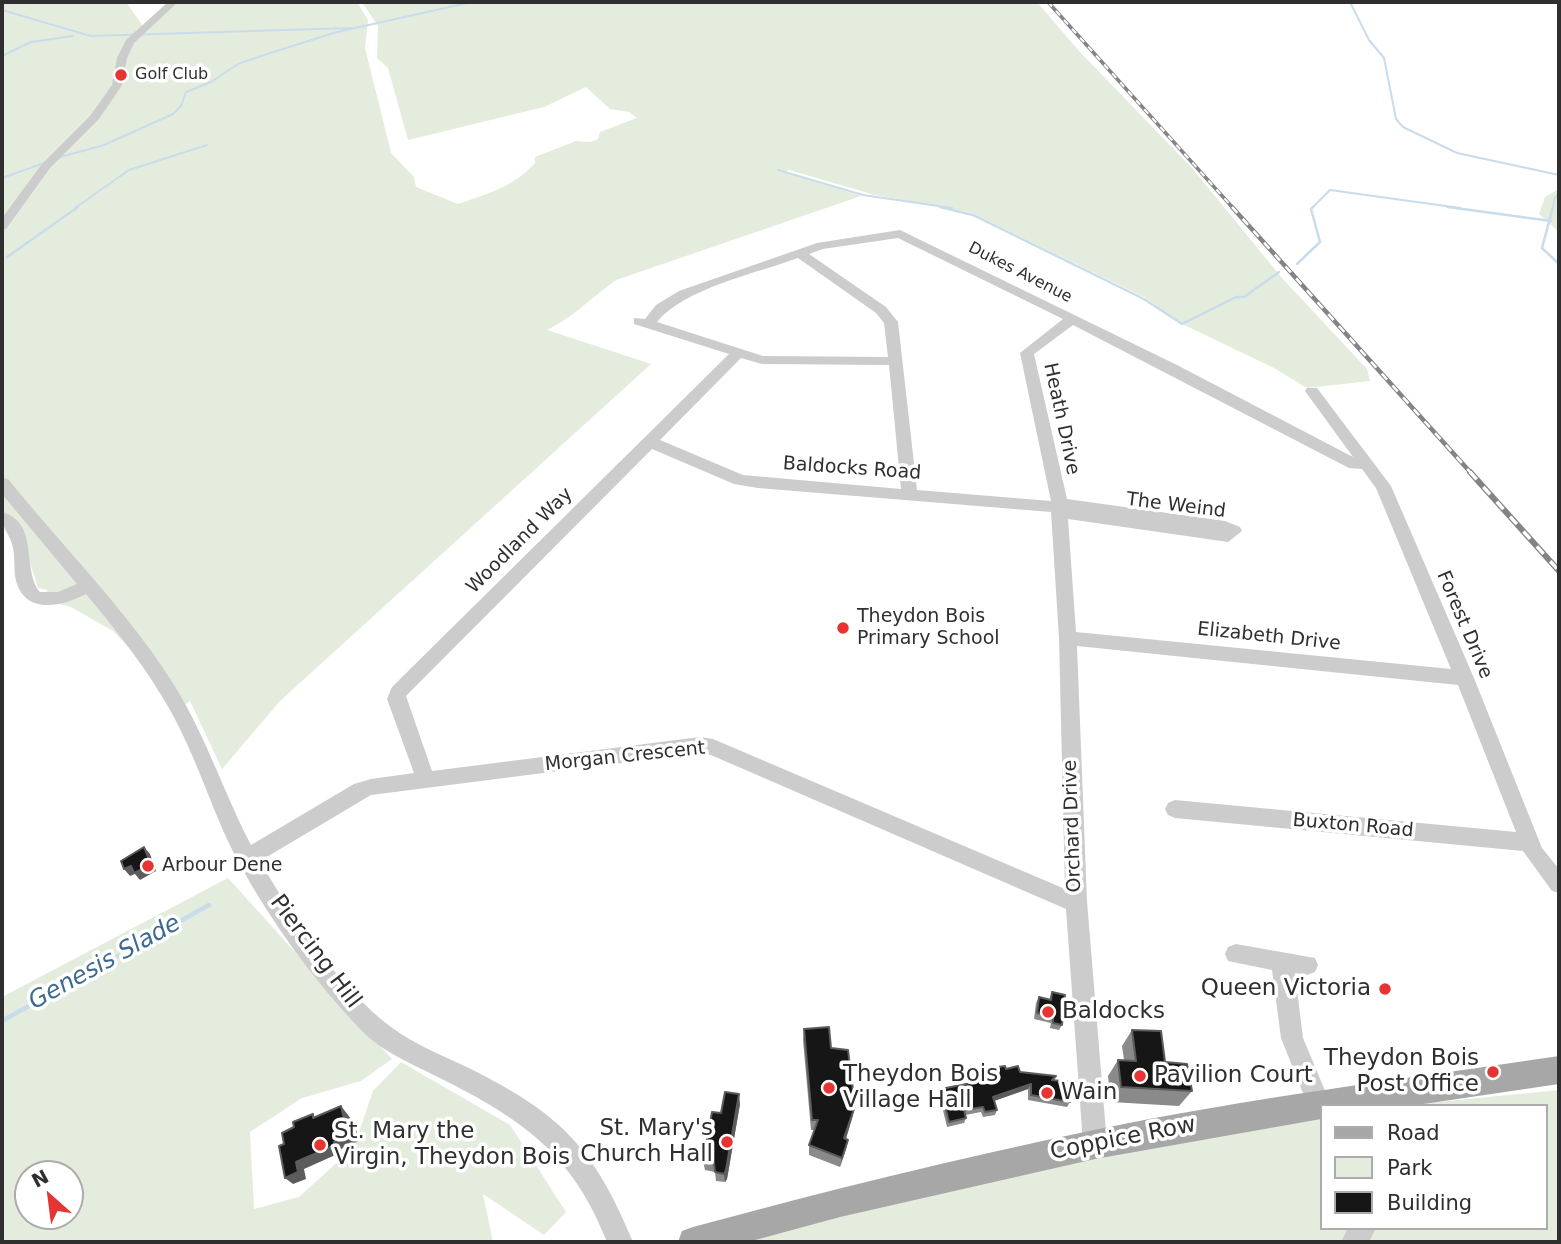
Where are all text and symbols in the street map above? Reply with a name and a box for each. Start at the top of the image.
place label: Golf Club [135,65,208,85]
marker: Golf Club [113,67,129,83]
street label: Dukes Avenue [965,239,1075,307]
street label: Heath Drive [1038,361,1084,477]
street label: Baldocks Road [782,453,922,485]
street label: Woodland Way [462,483,578,599]
street label: The Weind [1125,489,1227,523]
street label: Forest Drive [1431,568,1497,682]
place label: Theydon Bois Primary School [857,606,1000,650]
street label: Elizabeth Drive [1196,618,1342,656]
marker: Theydon Bois Primary School [835,620,851,636]
street label: Morgan Crescent [544,737,706,777]
street label: Orchard Drive [1059,759,1087,893]
street label: Buxton Road [1292,809,1414,843]
place label: Arbour Dene [162,855,282,877]
marker: Arbour Dene [140,858,156,874]
street label: Piercing Hill [263,890,367,1014]
water label: Genesis Slade [24,909,186,1017]
place label: Queen Victoria [1201,975,1371,1003]
marker: Queen Victoria [1377,981,1393,997]
place label: Baldocks [1062,998,1165,1026]
marker: Baldocks [1040,1004,1056,1020]
place label: Theydon Bois Post Office [1324,1045,1479,1099]
place label: Theydon Bois Village Hall [843,1061,998,1115]
place label: Pavilion Court [1154,1062,1313,1090]
marker: Theydon Bois Post Office [1485,1064,1501,1080]
marker: Pavilion Court [1132,1068,1148,1084]
place label: Wain [1061,1079,1117,1107]
marker: Theydon Bois Village Hall [821,1080,837,1096]
marker: Wain [1039,1085,1055,1101]
legend [1320,1104,1547,1230]
street label: Coppice Row [1048,1111,1198,1167]
place label: St. Mary's Church Hall [580,1115,713,1169]
place label: St. Mary the Virgin, Theydon Bois [334,1118,570,1172]
text: Road [1387,1121,1440,1145]
marker: St. Mary's Church Hall [719,1134,735,1150]
marker: St. Mary the Virgin, Theydon Bois [312,1137,328,1153]
text: Park [1387,1156,1432,1180]
north arrow [14,1160,84,1230]
text: N [28,1165,52,1192]
text: Building [1387,1191,1472,1215]

